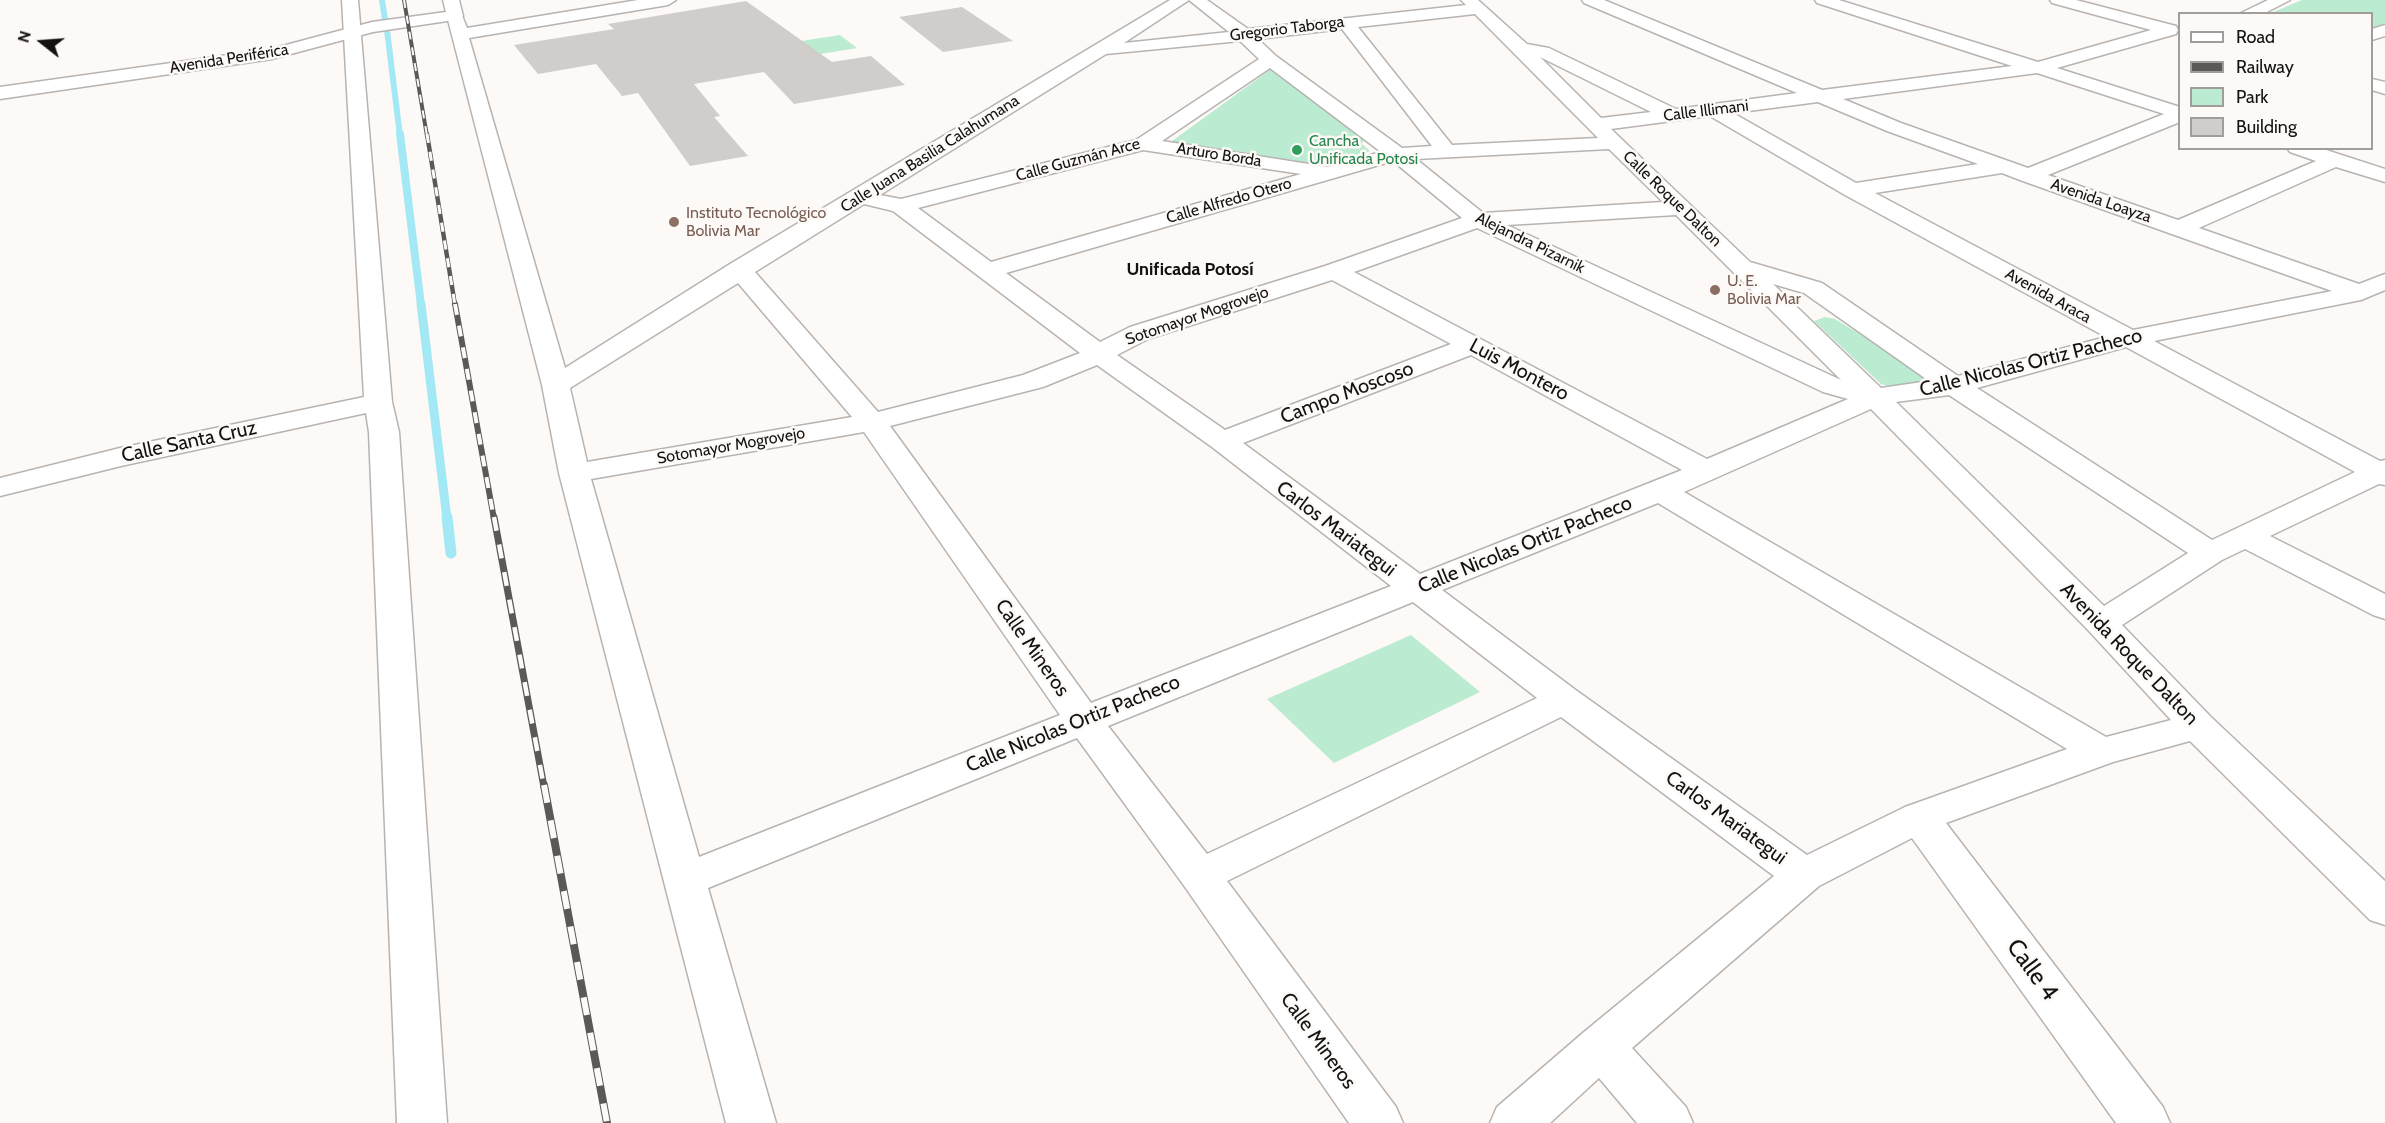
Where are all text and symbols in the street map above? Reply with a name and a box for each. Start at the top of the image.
north arrow [12,12,72,72]
street label: Gregorio Taborga [1229,12,1345,46]
legend [2178,12,2373,150]
text: Road [2236,26,2275,48]
text: N [14,28,35,45]
street label: Avenida Periférica [168,40,290,78]
text: Railway [2236,56,2294,78]
text: Park [2236,86,2268,108]
street label: Calle Juana Basilia Calahumana [837,91,1023,217]
street label: Calle Illimani [1662,96,1750,126]
text: Building [2236,116,2297,138]
place label: Cancha Unificada Potosi [1309,131,1418,169]
street label: Calle Guzmán Arce [1014,134,1142,186]
street label: Arturo Borda [1175,139,1263,171]
marker: Cancha Unificada Potosi [1290,143,1304,157]
street label: Calle Roque Dalton [1619,147,1725,251]
street label: Calle Alfredo Otero [1164,174,1294,228]
street label: Avenida Loayza [2048,175,2154,227]
place label: Instituto Tecnológico Bolivia Mar [686,203,826,241]
street label: Alejandra Pizarnik [1472,208,1588,278]
marker: Instituto Tecnológico Bolivia Mar [667,215,681,229]
district label: Unificada Potosí [1126,259,1254,281]
street label: Avenida Araca [2002,265,2094,327]
place label: U. E. Bolivia Mar [1727,271,1801,309]
street label: Sotomayor Mogrovejo [1123,282,1271,350]
marker: U. E. Bolivia Mar [1708,283,1722,297]
street label: Calle Nicolas Ortiz Pacheco [1917,324,2145,402]
street label: Luis Montero [1465,334,1573,406]
street label: Campo Moscoso [1277,357,1417,429]
street label: Calle Santa Cruz [119,416,259,468]
street label: Sotomayor Mogrovejo [655,424,807,468]
street label: Carlos Mariategui [1271,476,1401,582]
street label: Calle Nicolas Ortiz Pacheco [1415,491,1635,599]
street label: Avenida Roque Dalton [2055,578,2203,730]
street label: Calle Mineros [990,595,1074,701]
street label: Calle Nicolas Ortiz Pacheco [963,670,1183,778]
street label: Carlos Mariategui [1661,766,1791,870]
street label: Calle 4 [2000,934,2064,1006]
street label: Calle Mineros [1275,988,1361,1094]

